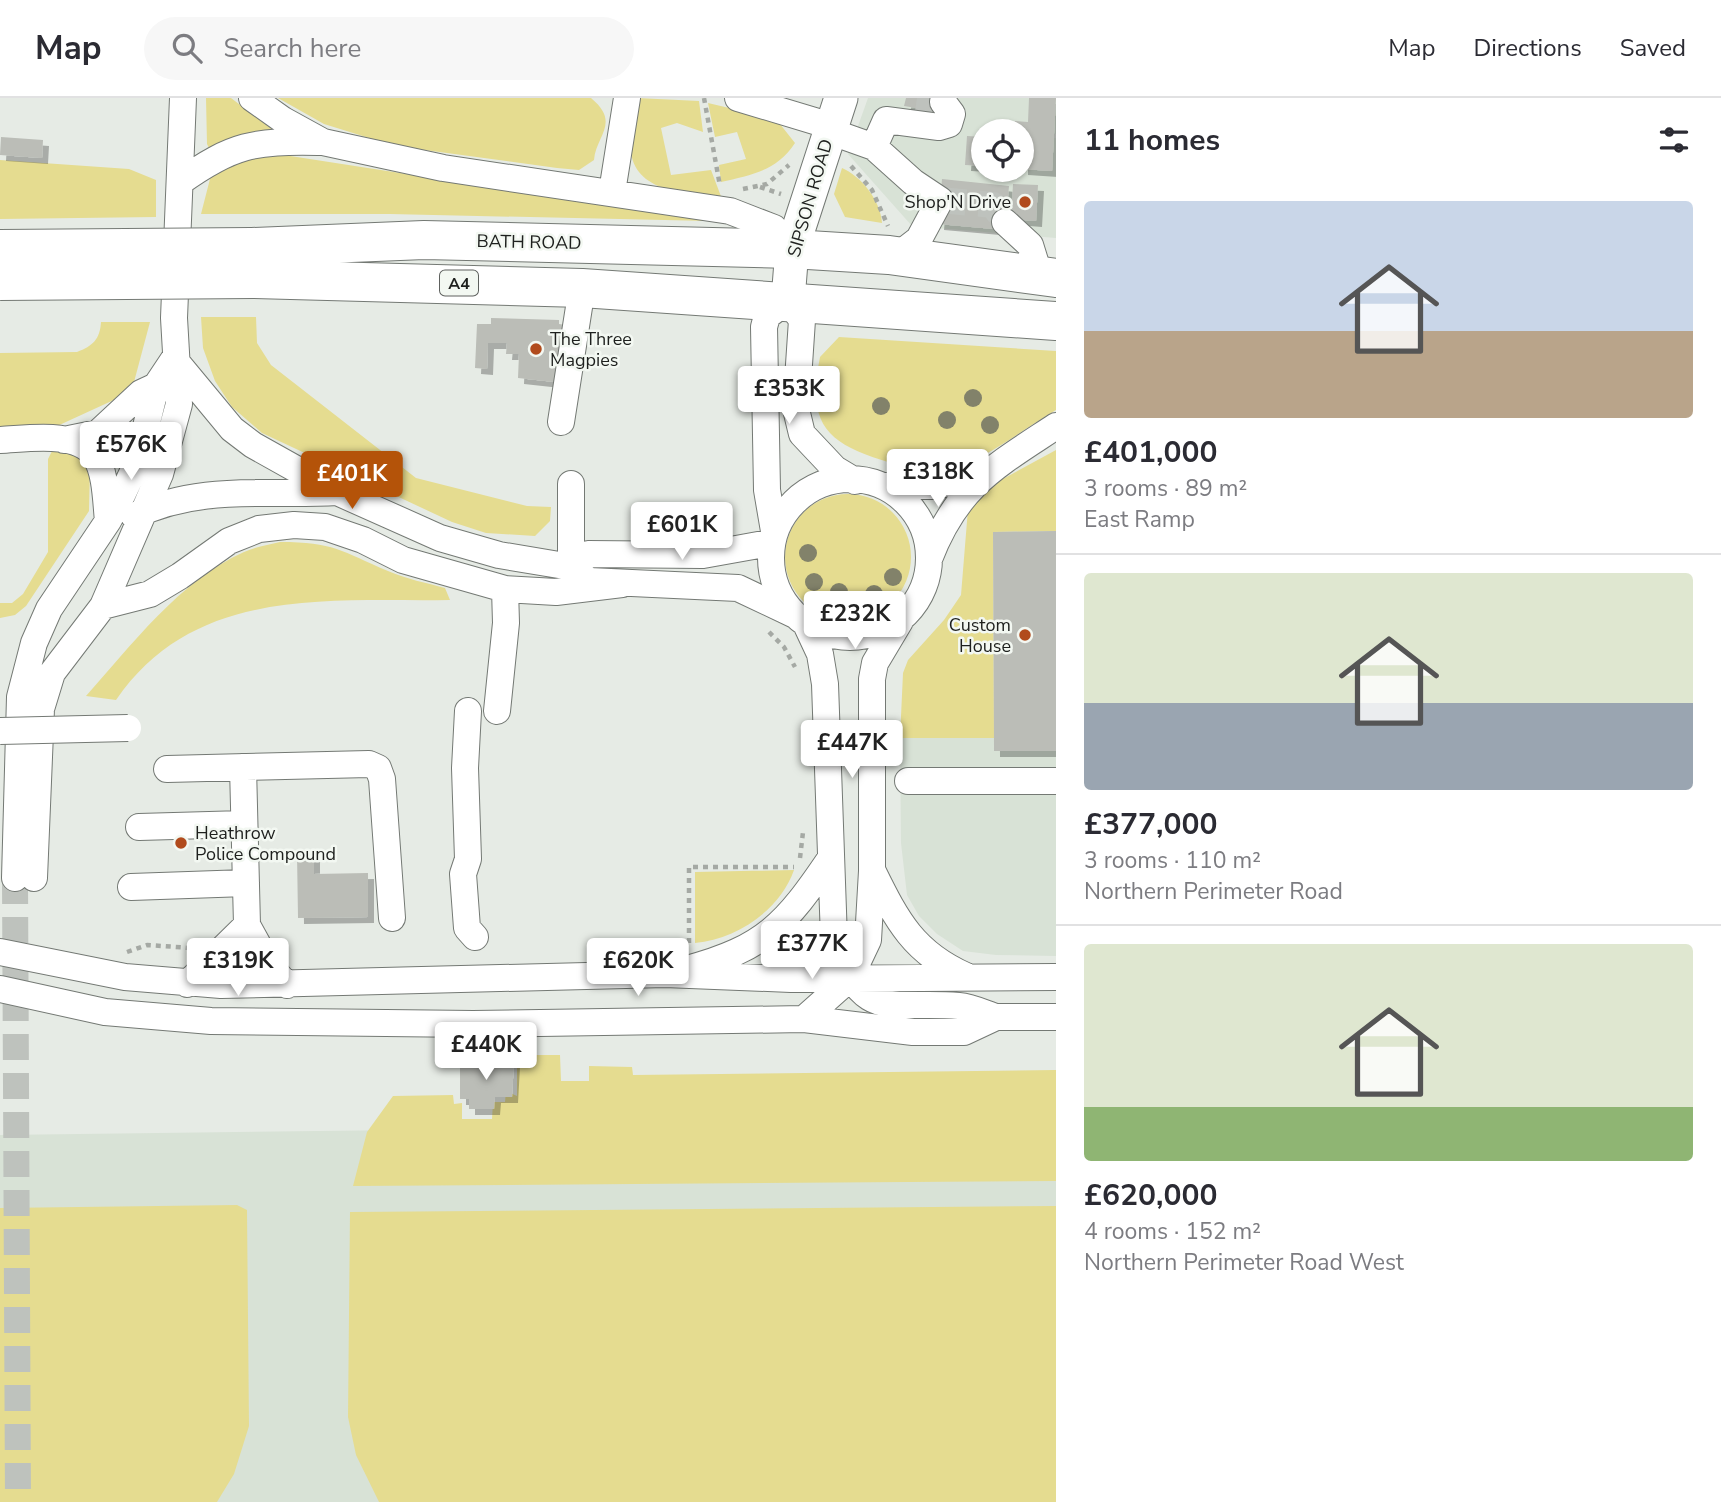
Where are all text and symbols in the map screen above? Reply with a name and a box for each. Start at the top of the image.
search box [144,17,634,80]
text: Map [35,26,102,71]
icon: search [168,29,206,67]
text: Search here [224,31,361,66]
text: Map [1388,32,1435,64]
text: Directions [1473,32,1582,64]
text: Saved [1620,32,1686,64]
map controls [971,119,1034,182]
button: locate [971,119,1034,182]
text: 11 homes [1084,120,1220,161]
icon: filters [1655,121,1693,159]
street label: SIPSON ROAD [782,136,838,260]
place label: Shop'N Drive [905,190,1011,214]
marker: Shop'N Drive [1017,194,1033,210]
street label: BATH ROAD [476,229,582,255]
icon: home [1326,246,1452,372]
road number: A4 [440,270,478,295]
place label: The Three Magpies [550,327,632,372]
marker: The Three Magpies [528,341,544,357]
pin: £353K [740,366,838,426]
text: £353K [754,373,824,404]
pin: £576K [82,422,180,482]
text: £576K [96,429,166,460]
text: £401,000 [1084,432,1217,473]
pin: £318K [889,450,987,509]
pin: £401K [303,452,401,511]
text: £318K [903,456,973,487]
text: £401K [317,458,387,489]
text: 3 rooms · 89 m² [1084,473,1247,504]
pin: £601K [633,503,731,562]
text: East Ramp [1084,504,1195,535]
text: £601K [647,509,717,540]
pin: £232K [806,592,904,651]
text: £232K [820,598,890,629]
place label: Custom House [949,613,1011,658]
icon: home [1326,618,1452,744]
marker: Custom House [1017,627,1033,643]
pin: £447K [803,720,901,780]
text: £447K [817,727,887,758]
text: £377,000 [1084,804,1217,845]
place label: Heathrow Police Compound [195,821,336,866]
marker: Heathrow Police Compound [173,835,189,851]
text: 3 rooms · 110 m² [1084,845,1261,876]
text: Northern Perimeter Road [1084,876,1343,907]
pin: £377K [763,922,861,981]
text: £377K [777,928,847,959]
pin: £319K [189,939,287,998]
pin: £620K [589,939,687,998]
text: £319K [203,945,273,976]
text: £620K [603,945,673,976]
icon: home [1326,989,1452,1115]
pin: £440K [437,1023,535,1082]
text: £440K [451,1029,521,1060]
text: £620,000 [1084,1175,1217,1216]
text: 4 rooms · 152 m² [1084,1216,1261,1247]
text: Northern Perimeter Road West [1084,1247,1404,1278]

